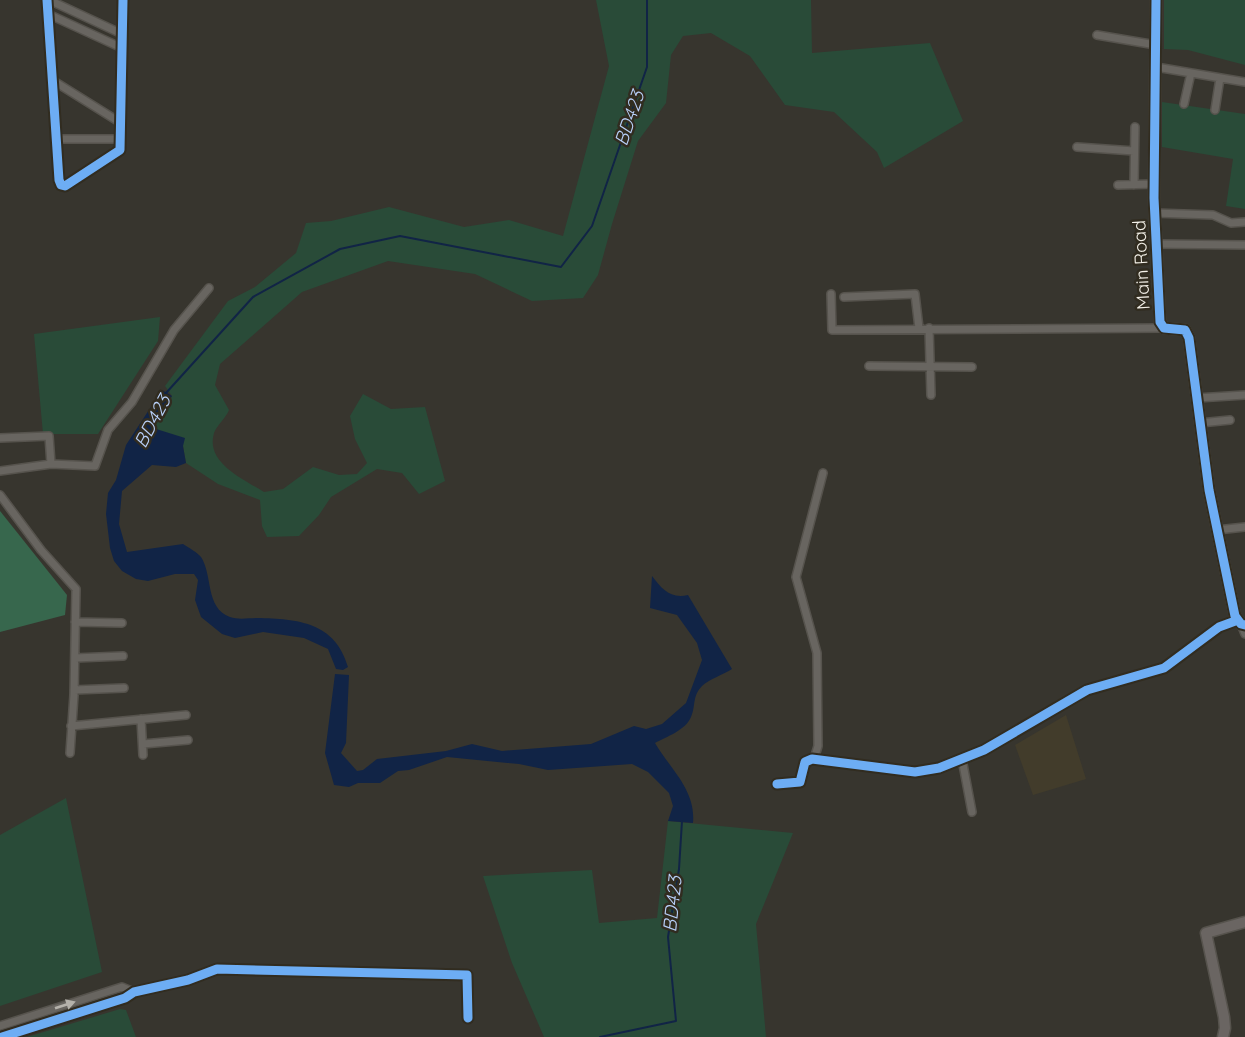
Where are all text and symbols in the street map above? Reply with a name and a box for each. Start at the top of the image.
water label: BD423 [608,85,650,149]
street label: Main Road [1127,220,1155,310]
water label: BD423 [128,389,177,452]
water label: BD423 [657,873,687,933]
one-way arrow [55,999,76,1010]

